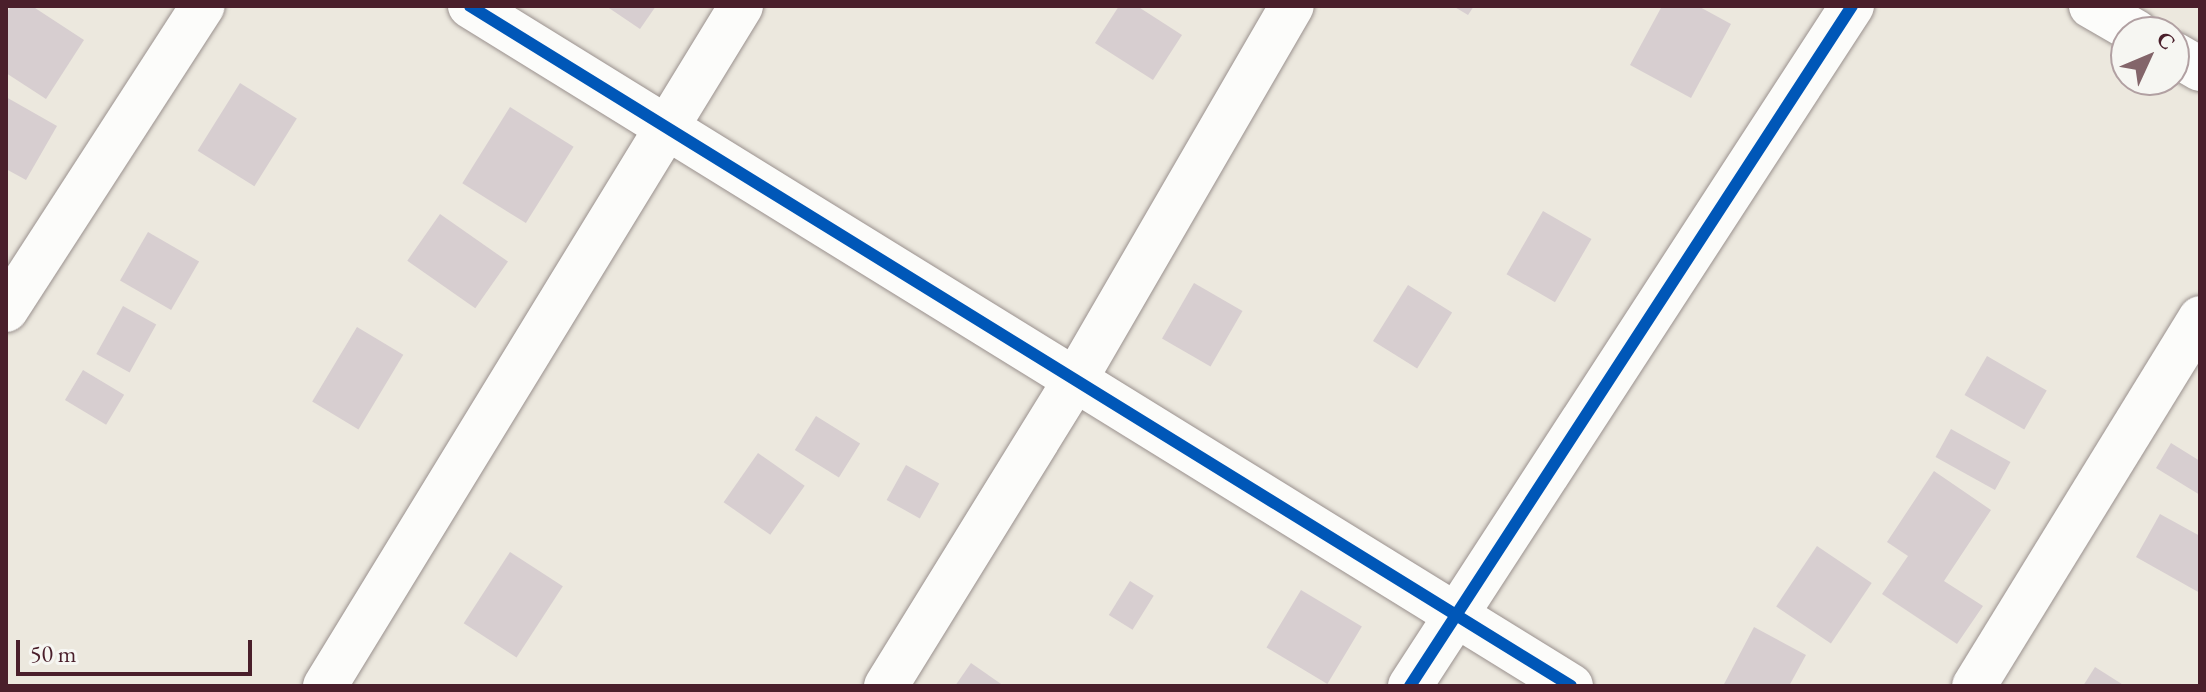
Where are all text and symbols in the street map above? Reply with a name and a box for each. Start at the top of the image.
north arrow [2110,16,2190,96]
text: С [2150,25,2182,56]
scale bar [20,624,256,674]
text: 50 m [30,638,77,669]

